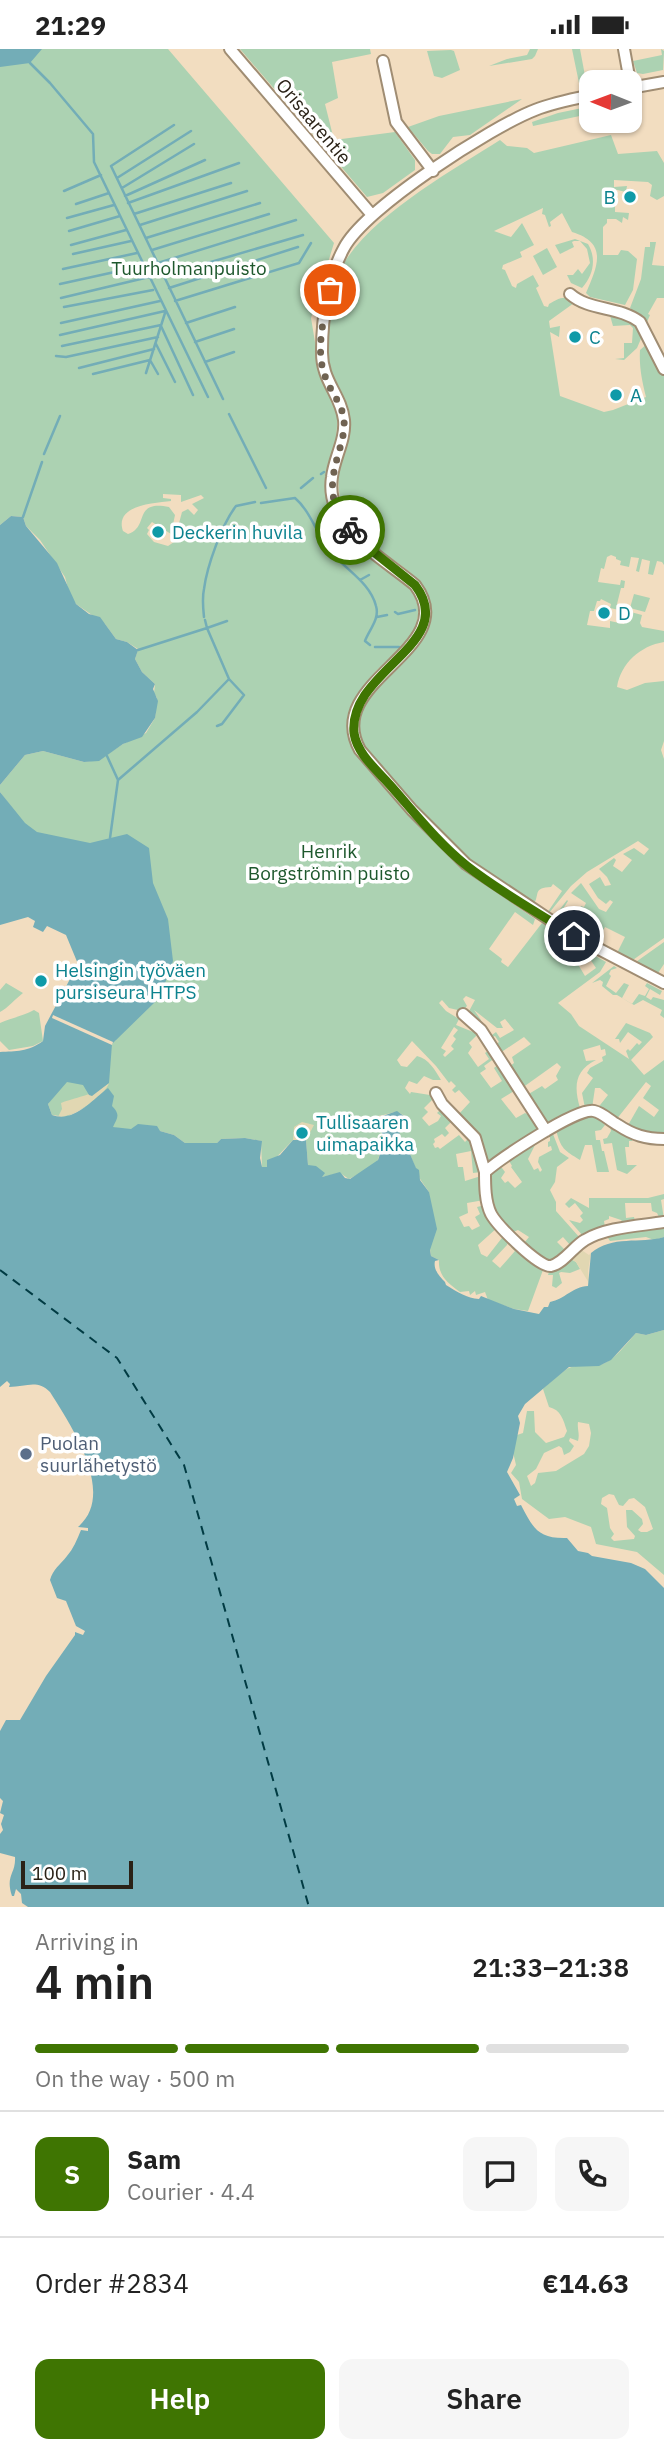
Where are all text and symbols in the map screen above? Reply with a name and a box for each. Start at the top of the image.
text: 21:29 [35,8,106,42]
north arrow [579,70,642,133]
map controls [579,70,642,133]
street label: Orisaarentie [271,73,357,169]
place label: B [604,185,616,209]
marker: B [622,189,638,205]
park label: Tuurholmanpuisto [111,256,267,280]
pin [300,260,360,320]
icon: bag [311,271,349,309]
place label: C [589,325,601,349]
marker: C [567,329,583,345]
place label: A [630,383,642,407]
marker: A [608,387,624,403]
courier [315,495,385,565]
icon: bike [331,511,369,549]
place label: Deckerin huvila [172,520,303,544]
marker: Deckerin huvila [150,524,166,540]
place label: D [618,601,631,625]
marker: D [596,605,612,621]
park label: Henrik Borgströmin puisto [248,839,410,885]
pin [544,906,604,966]
icon: home [555,917,593,955]
place label: Helsingin työväen pursiseura HTPS [55,958,206,1004]
marker: Helsingin työväen pursiseura HTPS [33,973,49,989]
place label: Tullisaaren uimapaikka [316,1110,414,1156]
marker: Tullisaaren uimapaikka [294,1125,310,1141]
place label: Puolan suurlähetystö [40,1431,157,1477]
marker: Puolan suurlähetystö [18,1446,34,1462]
scale bar [21,1858,133,1890]
text: 100 m [32,1861,87,1885]
text: Arriving in [35,1926,139,1956]
text: 21:33–21:38 [472,1950,629,1984]
text: 4 min [35,1952,154,2012]
text: On the way · 500 m [35,2063,235,2093]
button: chat [463,2137,537,2211]
button: phone [555,2137,629,2211]
text: Sam [127,2142,181,2176]
text: S [64,2157,80,2191]
text: Courier · 4.4 [127,2176,255,2206]
text: Order #2834 [35,2266,189,2300]
text: €14.63 [542,2266,629,2300]
button: Help [35,2359,325,2439]
button: Share [339,2359,629,2439]

